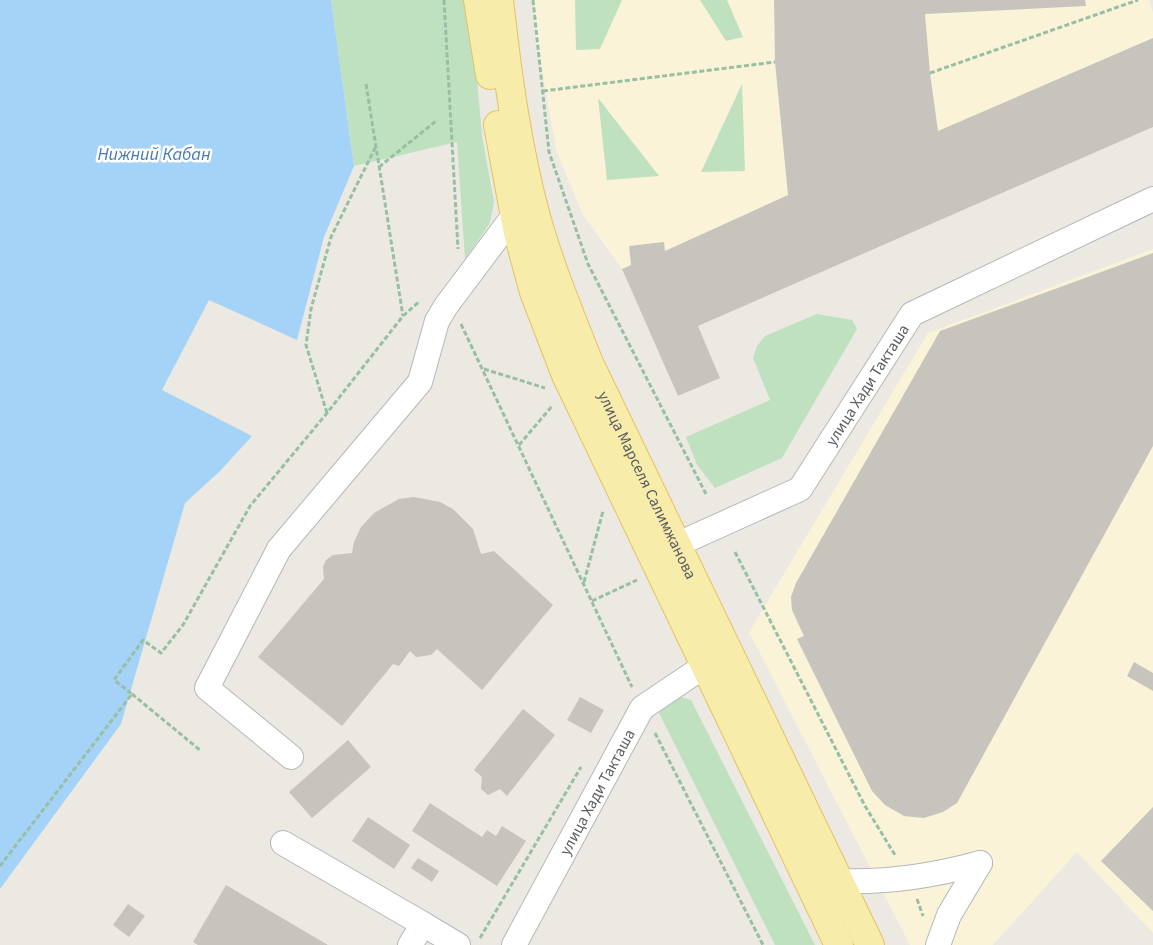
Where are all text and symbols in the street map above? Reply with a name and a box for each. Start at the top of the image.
water label: Нижний Кабан [97,142,211,167]
street label: улица Хади Такташа [821,320,915,450]
street label: улица Марселя Салимжанова [592,388,702,583]
street label: улица Хади Такташа [555,725,641,859]

